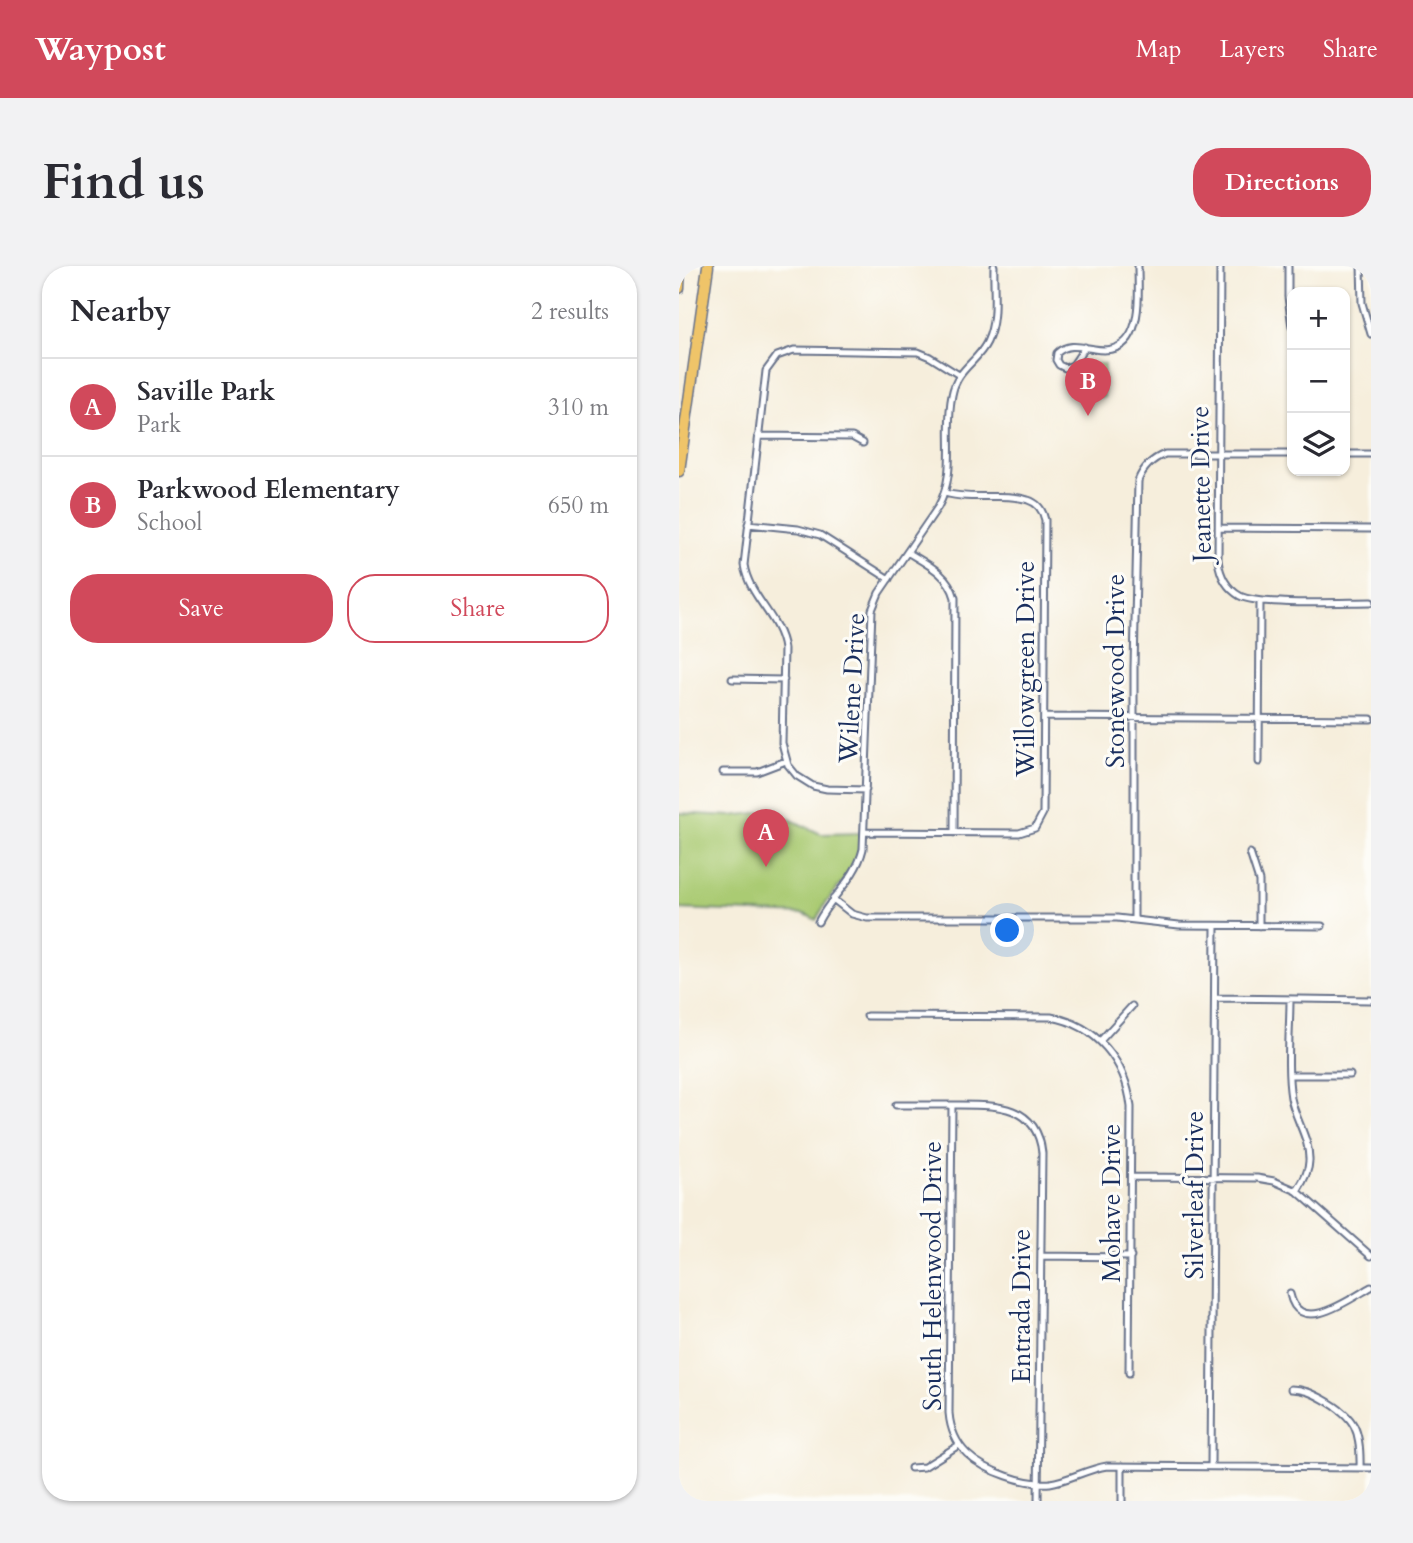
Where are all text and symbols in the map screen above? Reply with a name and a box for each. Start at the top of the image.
text: Waypost [35,27,166,72]
text: Map [1136,33,1182,66]
text: Layers [1220,33,1285,66]
text: Share [1323,33,1378,66]
button: Directions [1193,148,1371,217]
text: Find us [42,149,205,216]
map controls [1287,287,1350,476]
button: + [1287,287,1350,350]
text: Nearby [70,291,171,332]
text: 2 results [531,296,609,327]
button: − [1287,350,1350,413]
pin: B [1065,358,1111,416]
text: Saville Park [137,374,275,409]
text: A [84,392,102,423]
text: 310 m [548,392,609,423]
street label: Jeanette Drive [1182,405,1220,567]
text: Park [137,409,181,440]
button: layers [1287,413,1350,476]
text: Parkwood Elementary [137,472,400,507]
text: B [85,490,101,521]
text: 650 m [548,490,609,521]
text: School [137,507,202,538]
street label: Willowgreen Drive [1008,561,1043,778]
button: Save [70,574,333,643]
button: Share [347,574,609,643]
street label: Stonewood Drive [1098,574,1133,768]
street label: Wilene Drive [831,612,873,765]
pin: A [743,809,789,867]
your location [990,913,1024,947]
street label: Silverleaf Drive [1177,1111,1212,1279]
street label: Mohave Drive [1094,1124,1129,1282]
street label: South Helenwood Drive [915,1141,950,1411]
street label: Entrada Drive [1004,1229,1039,1383]

